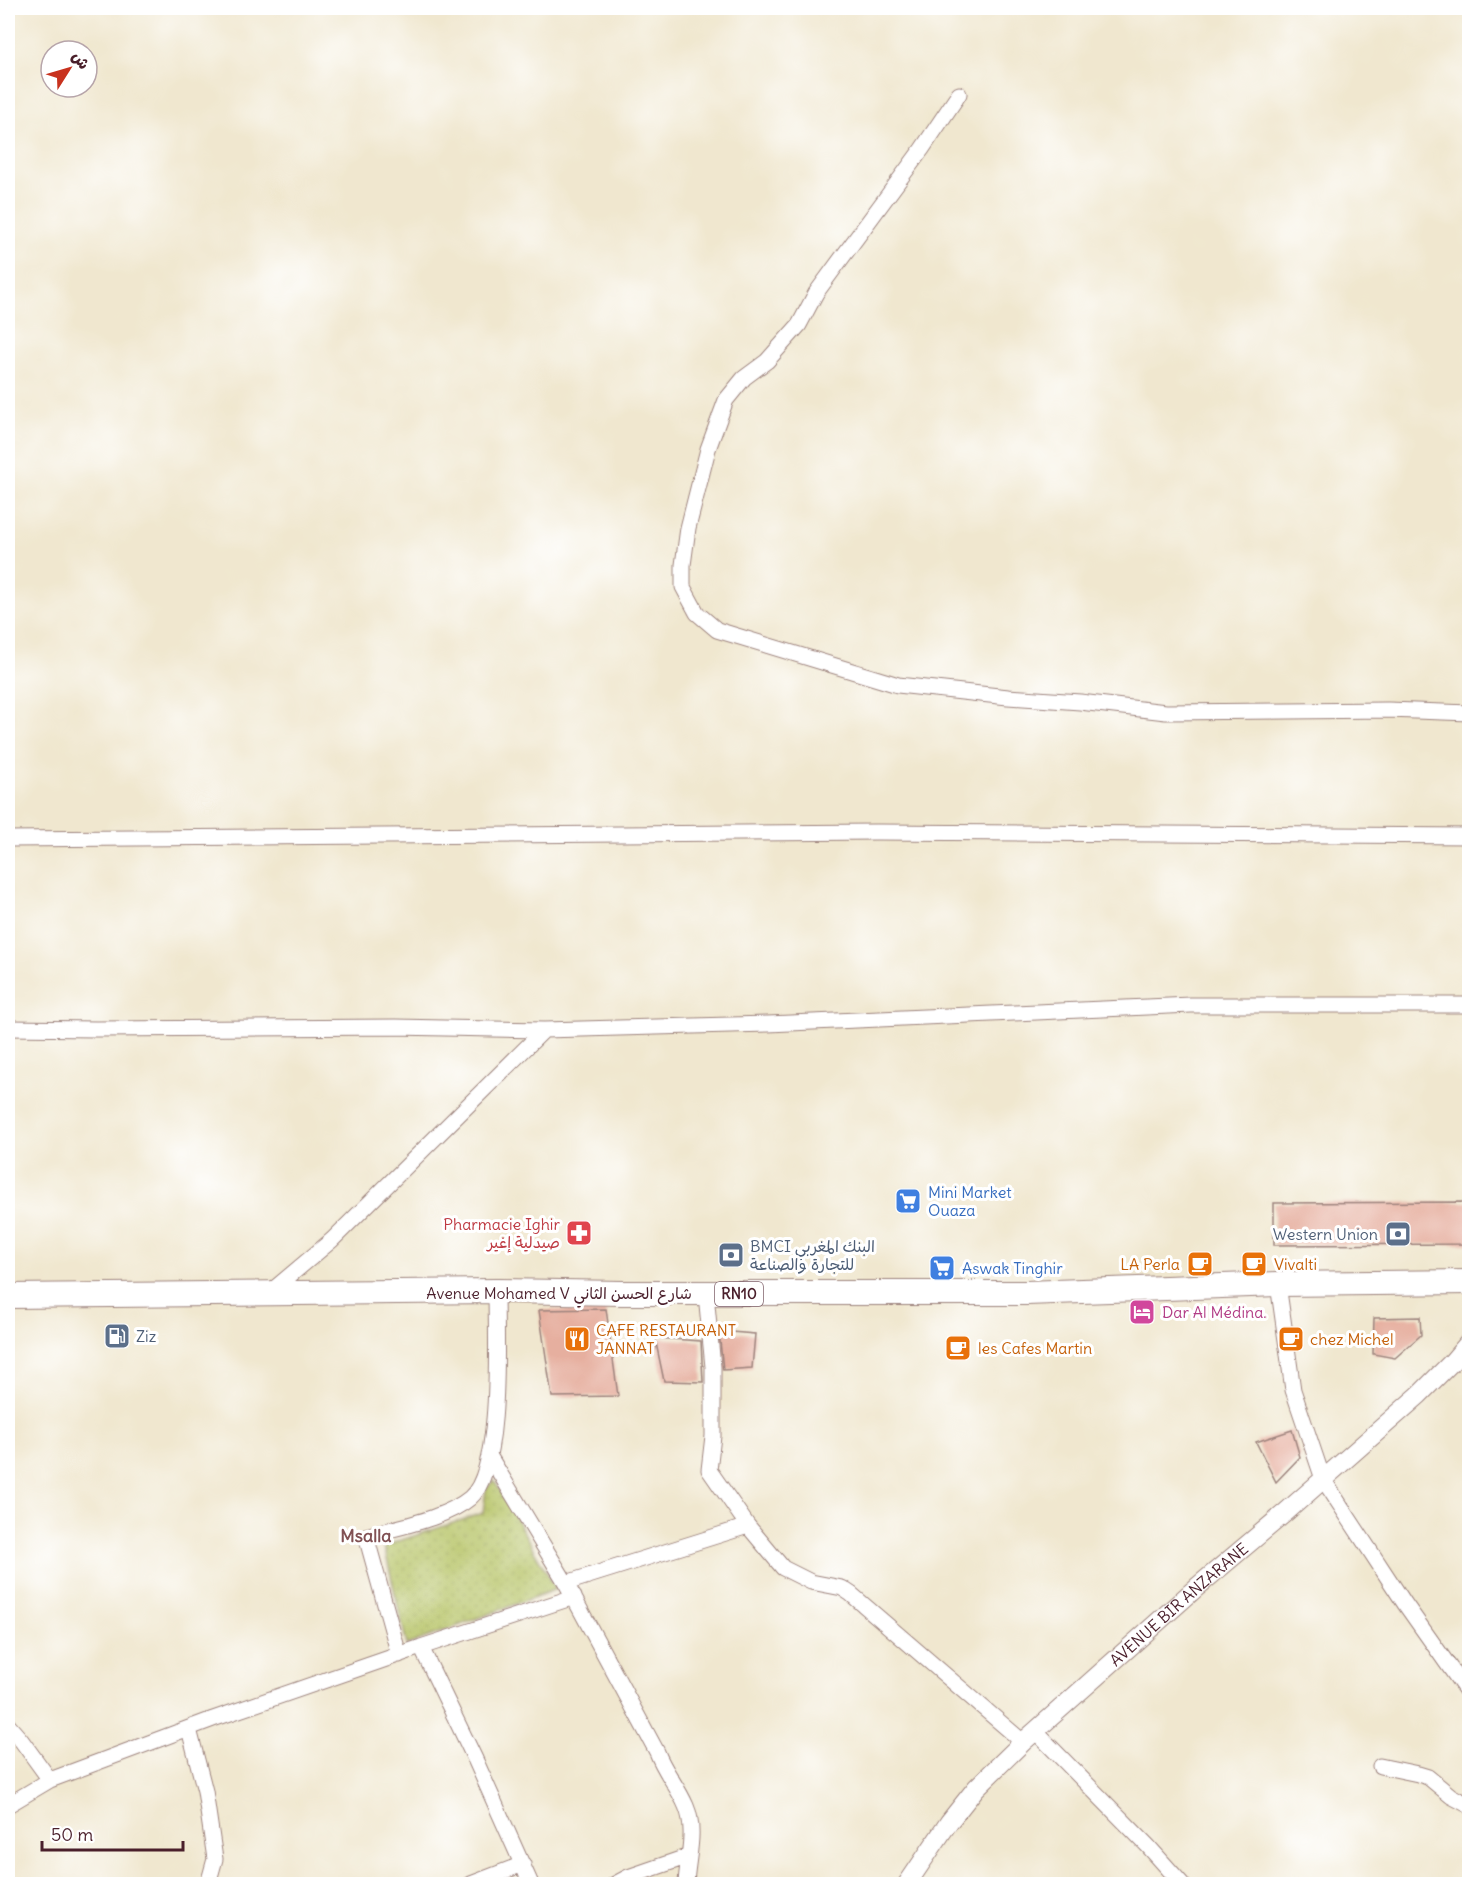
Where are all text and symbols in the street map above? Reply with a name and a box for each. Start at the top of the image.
north arrow [39,39,99,99]
text: ش [68,47,94,73]
place label: Mini Market Ouaza [928,1182,1012,1220]
supermarket icon: Mini Market Ouaza [893,1186,923,1216]
place label: Pharmacie Ighir صيدلية إغير [443,1214,560,1253]
pharmacy icon: Pharmacie Ighir صيدلية إغير [564,1218,594,1248]
bank icon: Western Union [1383,1219,1413,1249]
place label: Western Union [1273,1224,1378,1244]
place label: BMCI البنك المغربي للتجارة والصناعة [750,1236,875,1274]
bank icon: BMCI البنك المغربي للتجارة والصناعة [716,1240,746,1270]
cafe icon: LA Perla [1185,1249,1215,1279]
cafe icon: Vivalti [1239,1249,1269,1279]
supermarket icon: Aswak Tinghir [927,1253,957,1283]
place label: LA Perla [1120,1254,1180,1274]
place label: Vivalti [1274,1254,1317,1274]
place label: Aswak Tinghir [962,1258,1063,1278]
road number: RN10 [715,1282,763,1306]
street label: Avenue Mohamed V شارع الحسن الثاني [426,1283,692,1308]
hotel icon: Dar Al Médina. [1127,1297,1157,1327]
place label: Dar Al Médina. [1162,1302,1267,1322]
place label: CAFE RESTAURANT JANNAT [596,1320,736,1358]
fuel station icon: Ziz [102,1321,132,1351]
restaurant icon: CAFE RESTAURANT JANNAT [562,1324,592,1354]
cafe icon: chez Michel [1276,1324,1306,1354]
place label: Ziz [136,1326,157,1346]
place label: chez Michel [1310,1329,1394,1349]
cafe icon: les Cafes Martin [943,1333,973,1363]
place label: les Cafes Martin [978,1338,1092,1358]
district label: Msalla [340,1524,392,1547]
street label: AVENUE BIR ANZARANE [1105,1538,1252,1670]
scale bar [42,1814,183,1852]
text: 50 m [51,1823,93,1846]

